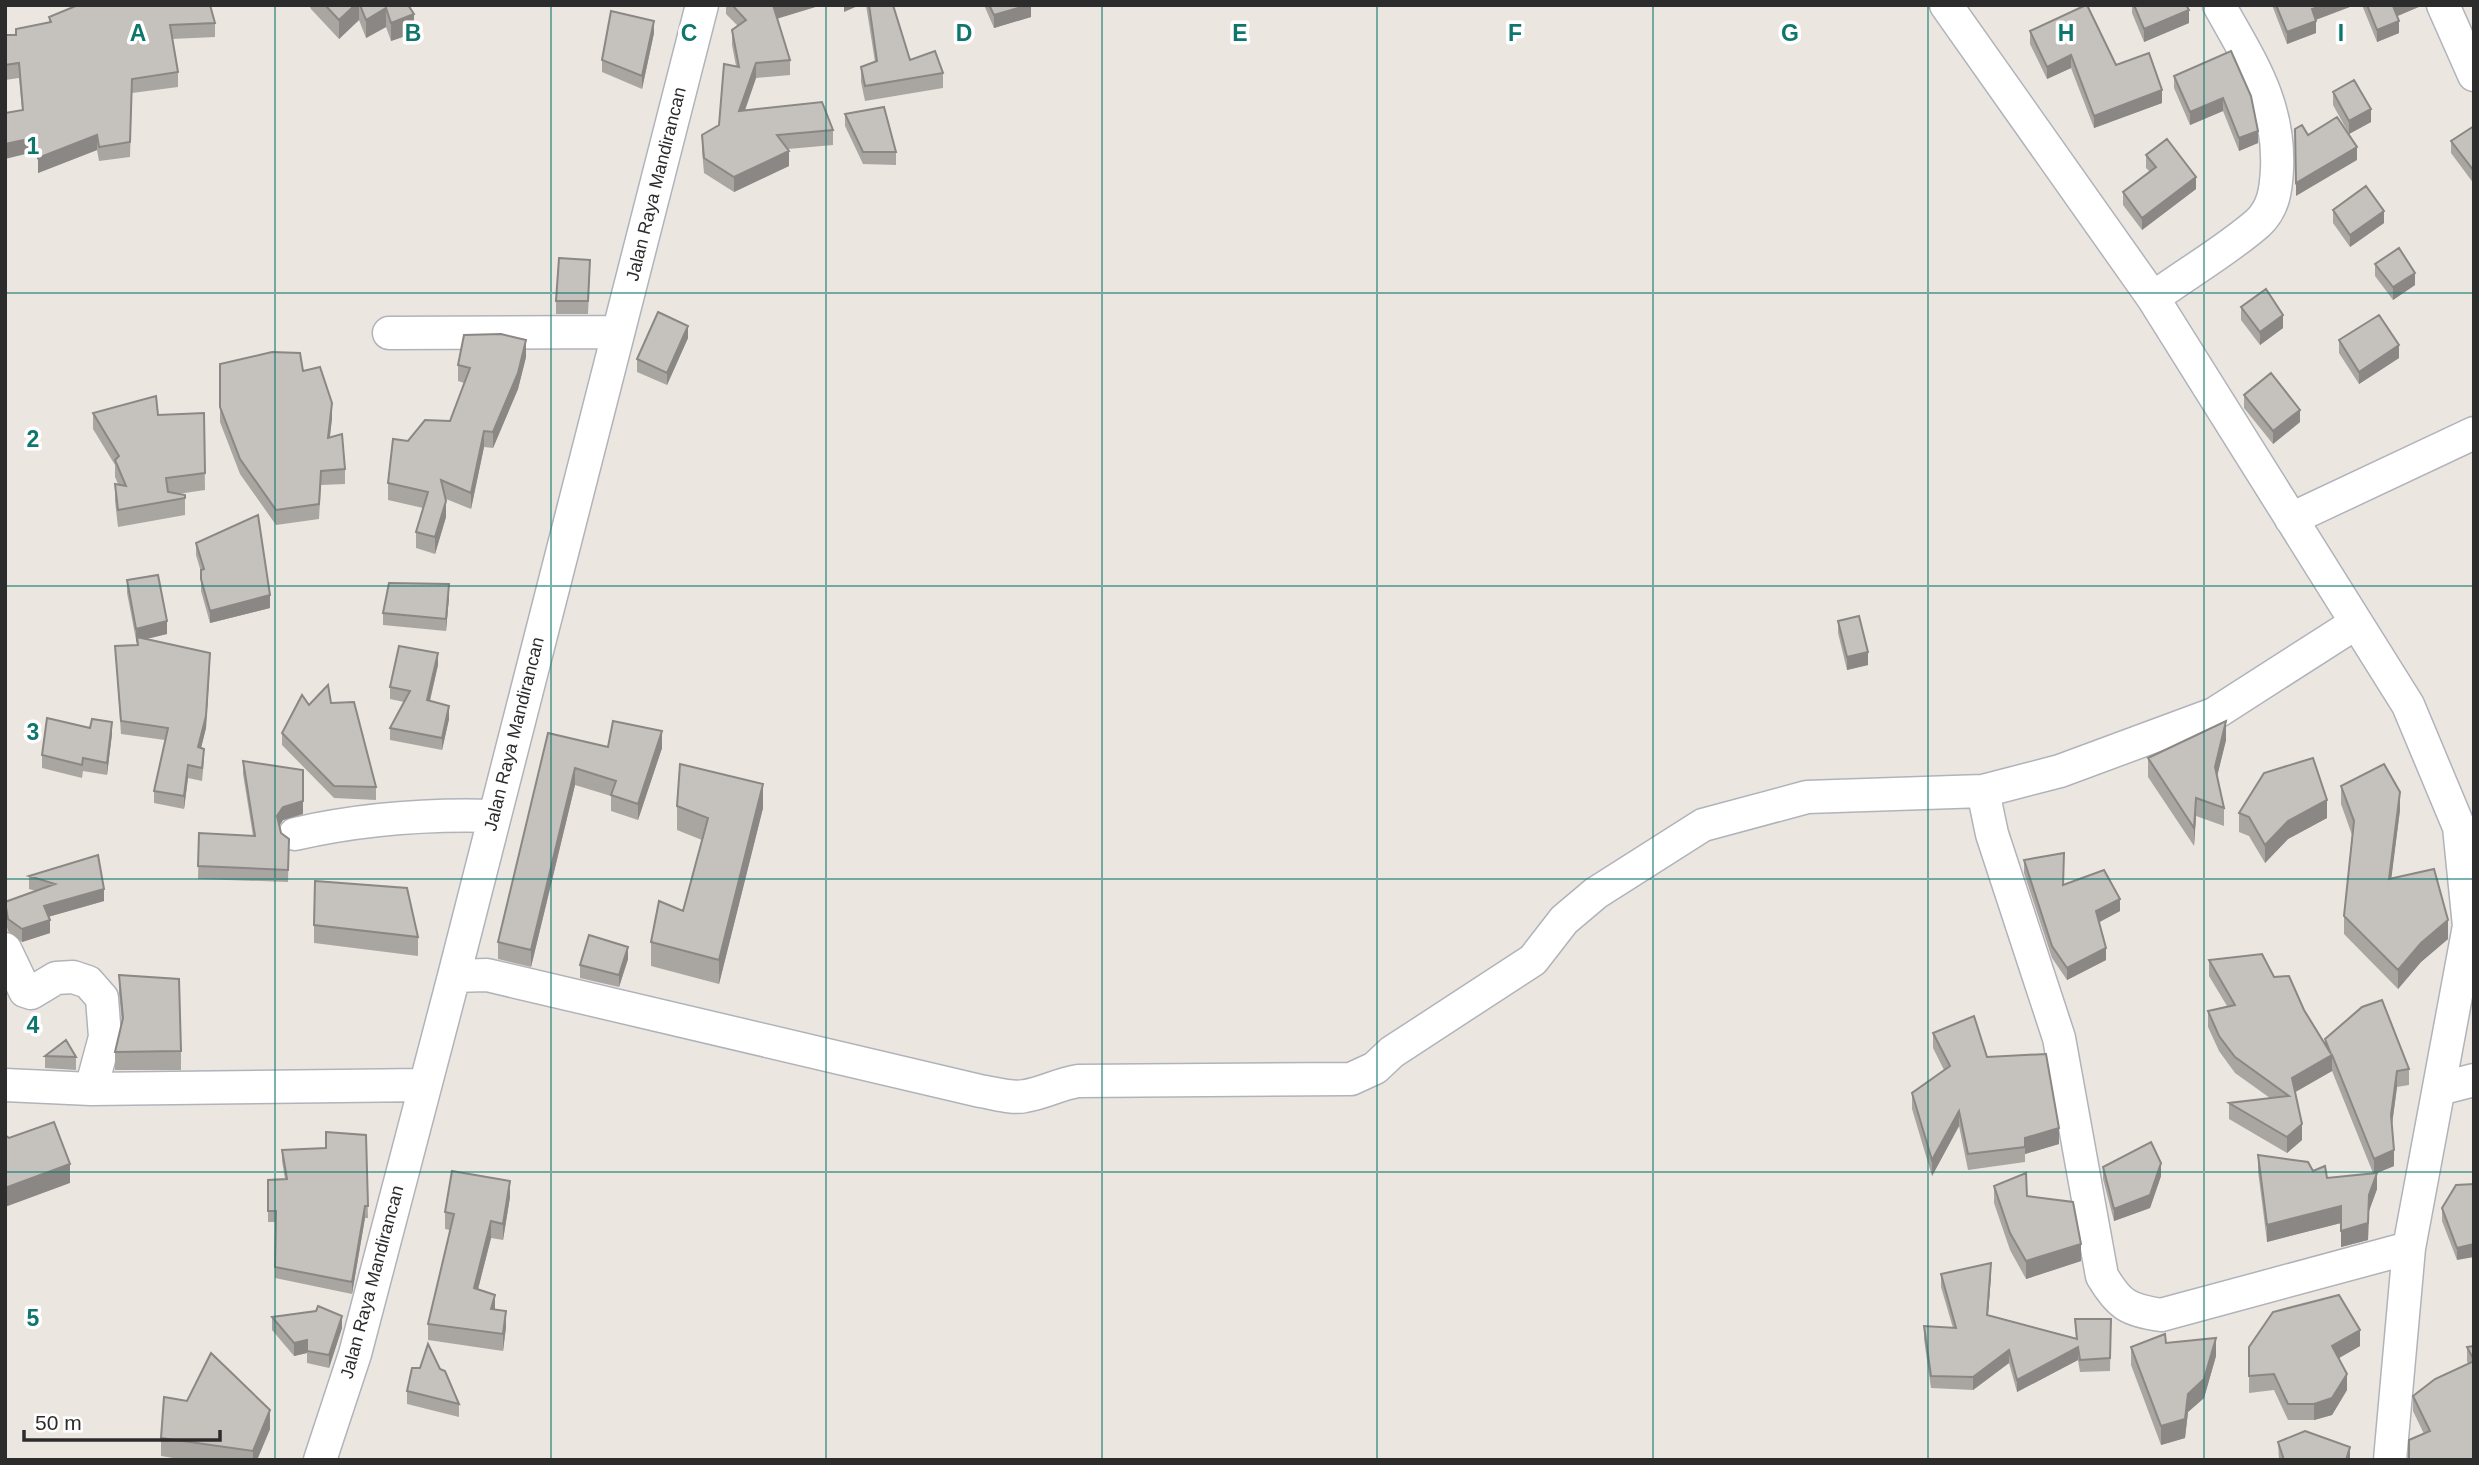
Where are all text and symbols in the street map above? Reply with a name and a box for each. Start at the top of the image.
text: A [130,20,146,46]
text: B [405,20,421,46]
text: C [681,20,697,46]
text: D [956,20,972,46]
text: E [1232,20,1248,46]
text: F [1508,20,1522,46]
text: G [1781,20,1799,46]
text: H [2058,20,2074,46]
text: I [2338,20,2344,46]
street label: Jalan Raya Mandirancan [622,85,690,283]
text: 1 [27,133,40,159]
text: 2 [27,426,39,452]
street label: Jalan Raya Mandirancan [480,635,548,833]
text: 3 [27,719,39,745]
text: 4 [27,1012,40,1038]
street label: Jalan Raya Mandirancan [337,1183,407,1381]
text: 5 [27,1305,40,1331]
scale bar [24,1398,220,1442]
text: 50 m [35,1411,82,1434]

